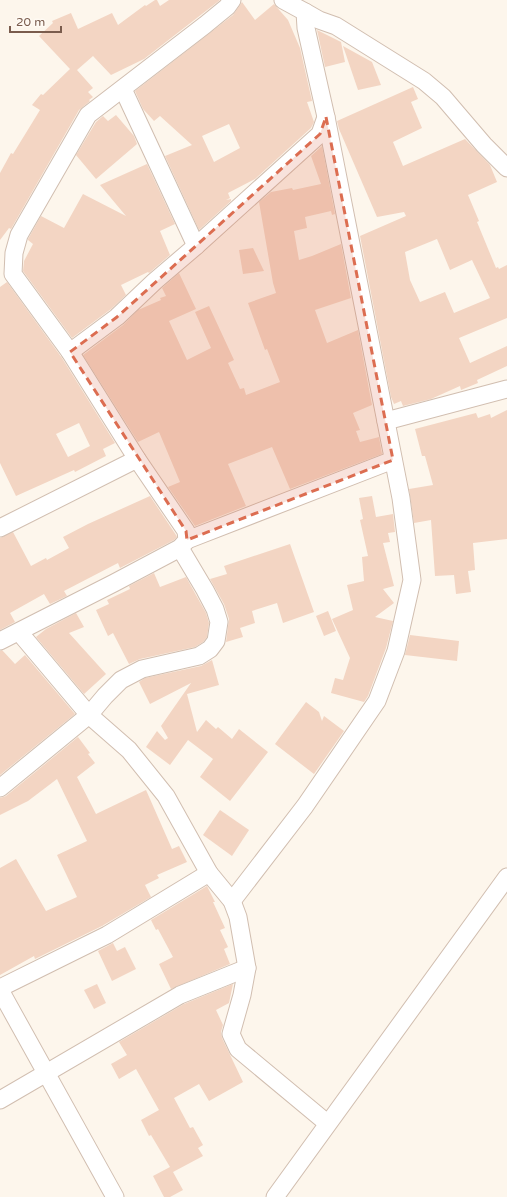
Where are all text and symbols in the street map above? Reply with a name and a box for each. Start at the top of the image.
scale bar [10,8,61,34]
text: 20 m [16,15,45,29]

